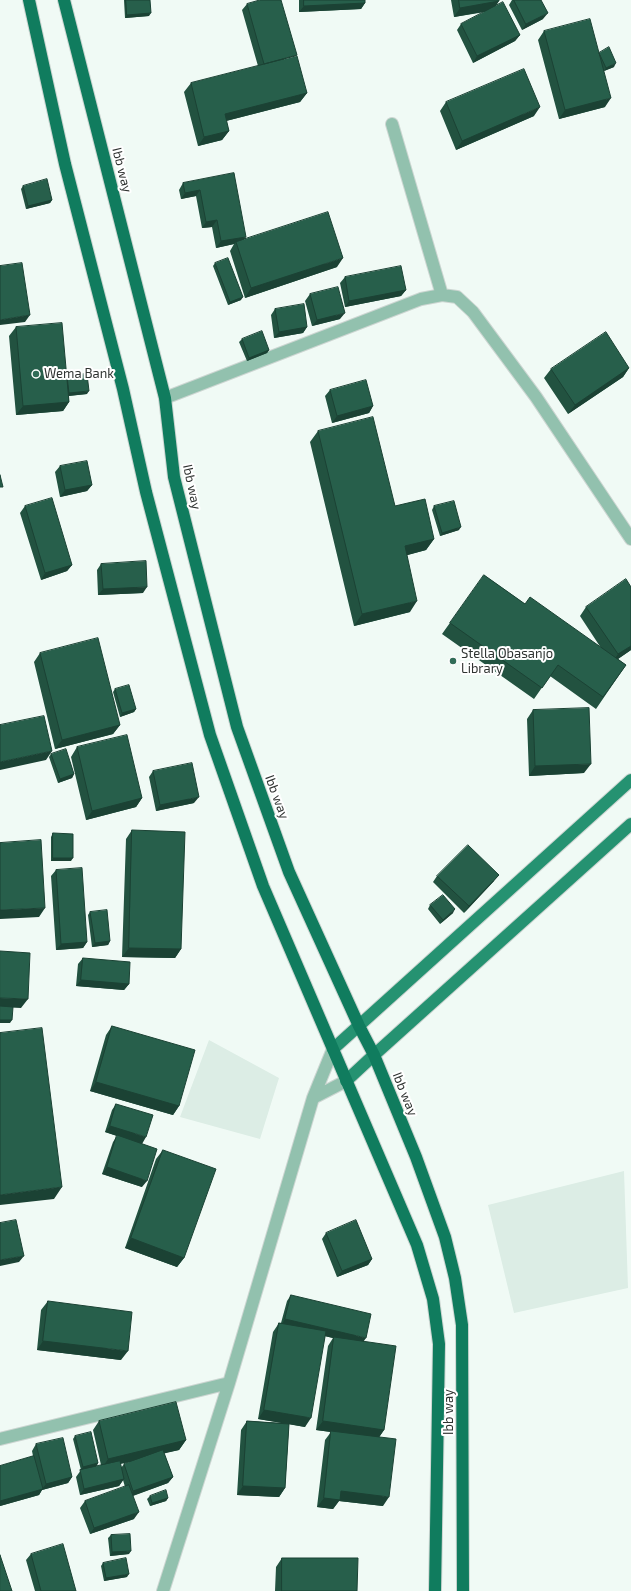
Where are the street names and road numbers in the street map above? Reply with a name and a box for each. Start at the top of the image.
street label: Ibb way [109,146,135,194]
street label: Ibb way [180,463,204,511]
street label: Ibb way [262,773,292,821]
street label: Ibb way [389,1070,421,1118]
street label: Ibb way [441,1389,457,1435]

